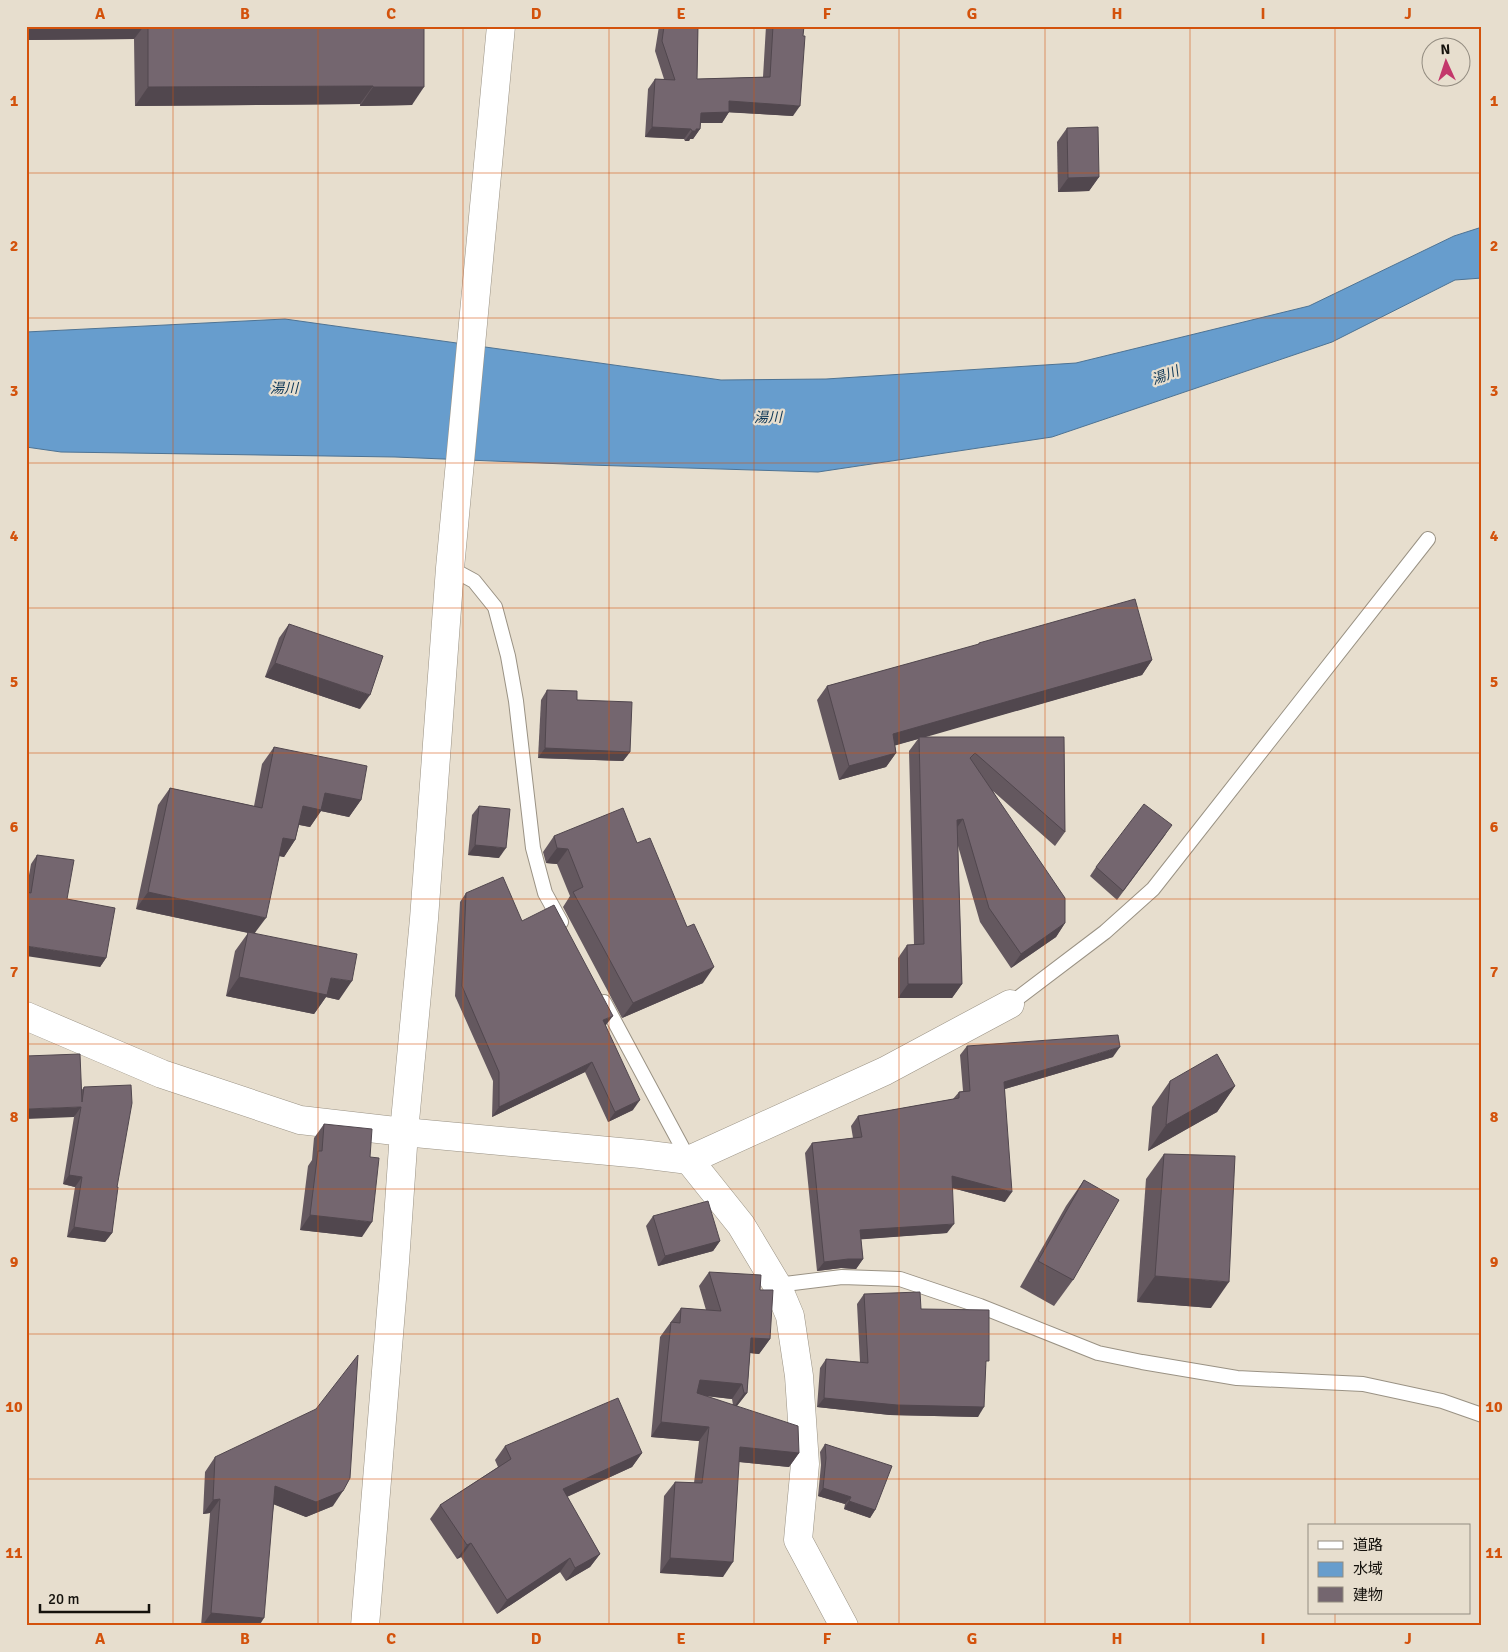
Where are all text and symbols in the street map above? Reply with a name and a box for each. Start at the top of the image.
text: A [95,4,106,24]
text: B [240,4,250,24]
text: C [386,4,396,24]
text: D [531,4,542,24]
text: E [676,4,686,24]
text: F [823,4,832,24]
text: G [967,4,977,24]
text: H [1112,4,1122,24]
text: I [1260,4,1266,24]
text: J [1404,4,1412,24]
north arrow [1420,38,1470,88]
text: N [1440,41,1451,58]
text: 1 [10,91,19,111]
text: 1 [1490,91,1499,111]
text: 2 [10,236,18,256]
text: 2 [1490,236,1498,256]
water label: 湯川 [1149,362,1183,388]
water label: 湯川 [270,380,300,397]
text: 3 [10,381,18,401]
text: 3 [1490,381,1498,401]
water label: 湯川 [754,409,784,426]
text: 4 [10,526,19,546]
text: 4 [1490,526,1499,546]
text: 5 [10,672,18,692]
text: 5 [1490,672,1498,692]
text: 6 [10,817,19,837]
text: 6 [1490,817,1499,837]
text: 7 [10,962,19,982]
text: 7 [1490,962,1499,982]
text: 8 [10,1107,19,1127]
text: 8 [1490,1107,1499,1127]
text: 9 [10,1252,19,1272]
text: 9 [1490,1252,1499,1272]
text: 10 [5,1397,23,1417]
text: 10 [1485,1397,1503,1417]
legend [1308,1524,1470,1614]
text: 道路 [1353,1536,1383,1554]
text: 11 [5,1543,23,1563]
text: 11 [1485,1543,1503,1563]
text: 水域 [1353,1560,1383,1578]
scale bar [40,1582,149,1614]
text: 建物 [1353,1586,1383,1604]
text: 20 m [48,1590,79,1608]
text: A [95,1629,106,1649]
text: B [240,1629,250,1649]
text: C [386,1629,396,1649]
text: D [531,1629,542,1649]
text: E [676,1629,686,1649]
text: F [823,1629,832,1649]
text: G [967,1629,977,1649]
text: H [1112,1629,1122,1649]
text: I [1260,1629,1266,1649]
text: J [1404,1629,1412,1649]

